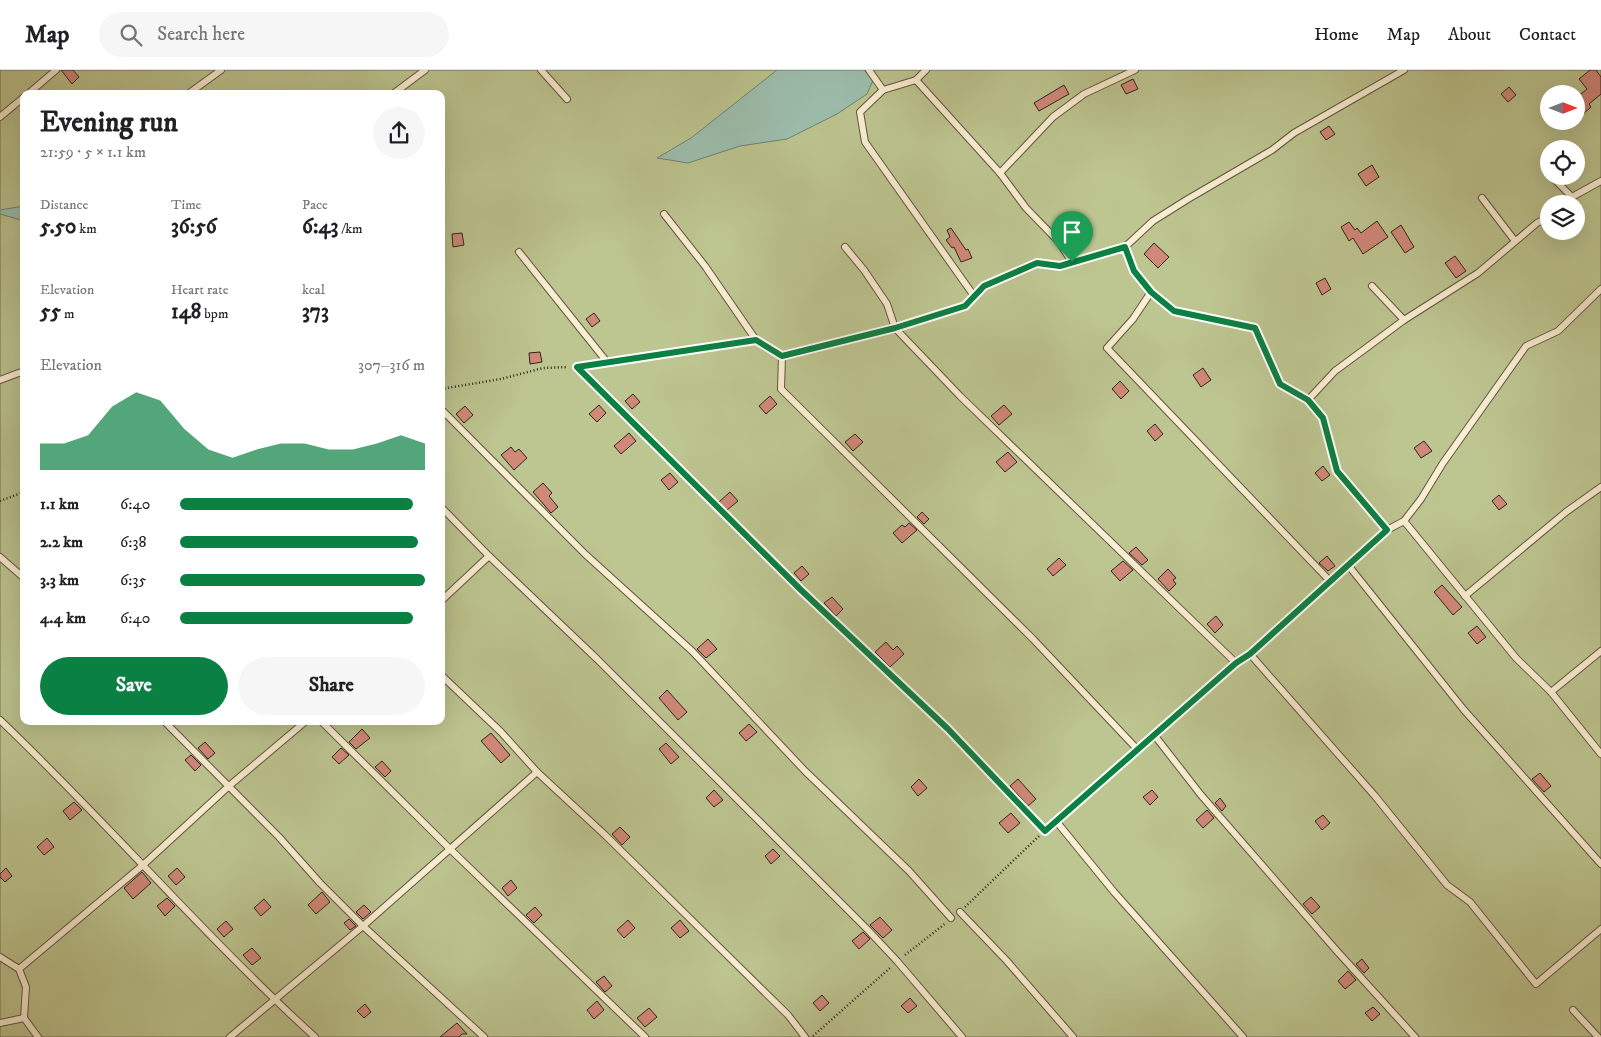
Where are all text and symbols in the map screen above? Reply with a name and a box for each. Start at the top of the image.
search box [99,12,449,57]
text: Map [25,20,69,50]
icon: search [117,21,145,49]
text: Search here [157,23,245,46]
text: Home [1314,24,1359,46]
text: Map [1387,24,1420,46]
text: About [1448,24,1491,46]
text: Contact [1519,24,1576,46]
north arrow [1540,85,1585,130]
map controls [1540,85,1585,240]
text: Evening run [40,105,178,140]
button: share [373,107,425,159]
button: locate [1540,140,1585,185]
text: 21:59 · 5 × 1.1 km [40,142,146,162]
button: layers [1540,195,1585,240]
text: Distance [40,196,88,214]
text: Time [171,196,201,214]
text: Pace [302,196,328,214]
pin [1051,211,1093,262]
text: 5.50 [40,214,76,240]
text: 36:56 [171,214,217,240]
text: 6:43 [302,214,338,240]
icon: arrive [1058,218,1086,246]
text: km [76,220,97,238]
text: /km [338,220,363,238]
text: Elevation [40,281,94,299]
text: Heart rate [171,281,228,299]
text: kcal [302,281,325,299]
text: 55 [40,299,61,325]
text: 148 [171,299,201,325]
text: 373 [302,299,329,325]
text: m [61,305,74,323]
text: bpm [201,305,228,323]
text: Elevation [40,355,102,375]
text: 307–316 m [358,355,425,375]
text: 1.1 km [40,494,79,514]
text: 6:40 [120,494,150,514]
text: 2.2 km [40,532,83,552]
text: 6:38 [120,532,146,552]
text: 3.3 km [40,570,79,590]
text: 6:35 [120,570,146,590]
text: 4.4 km [40,608,86,628]
text: 6:40 [120,608,150,628]
button: Save [40,657,228,715]
button: Share [238,657,425,715]

